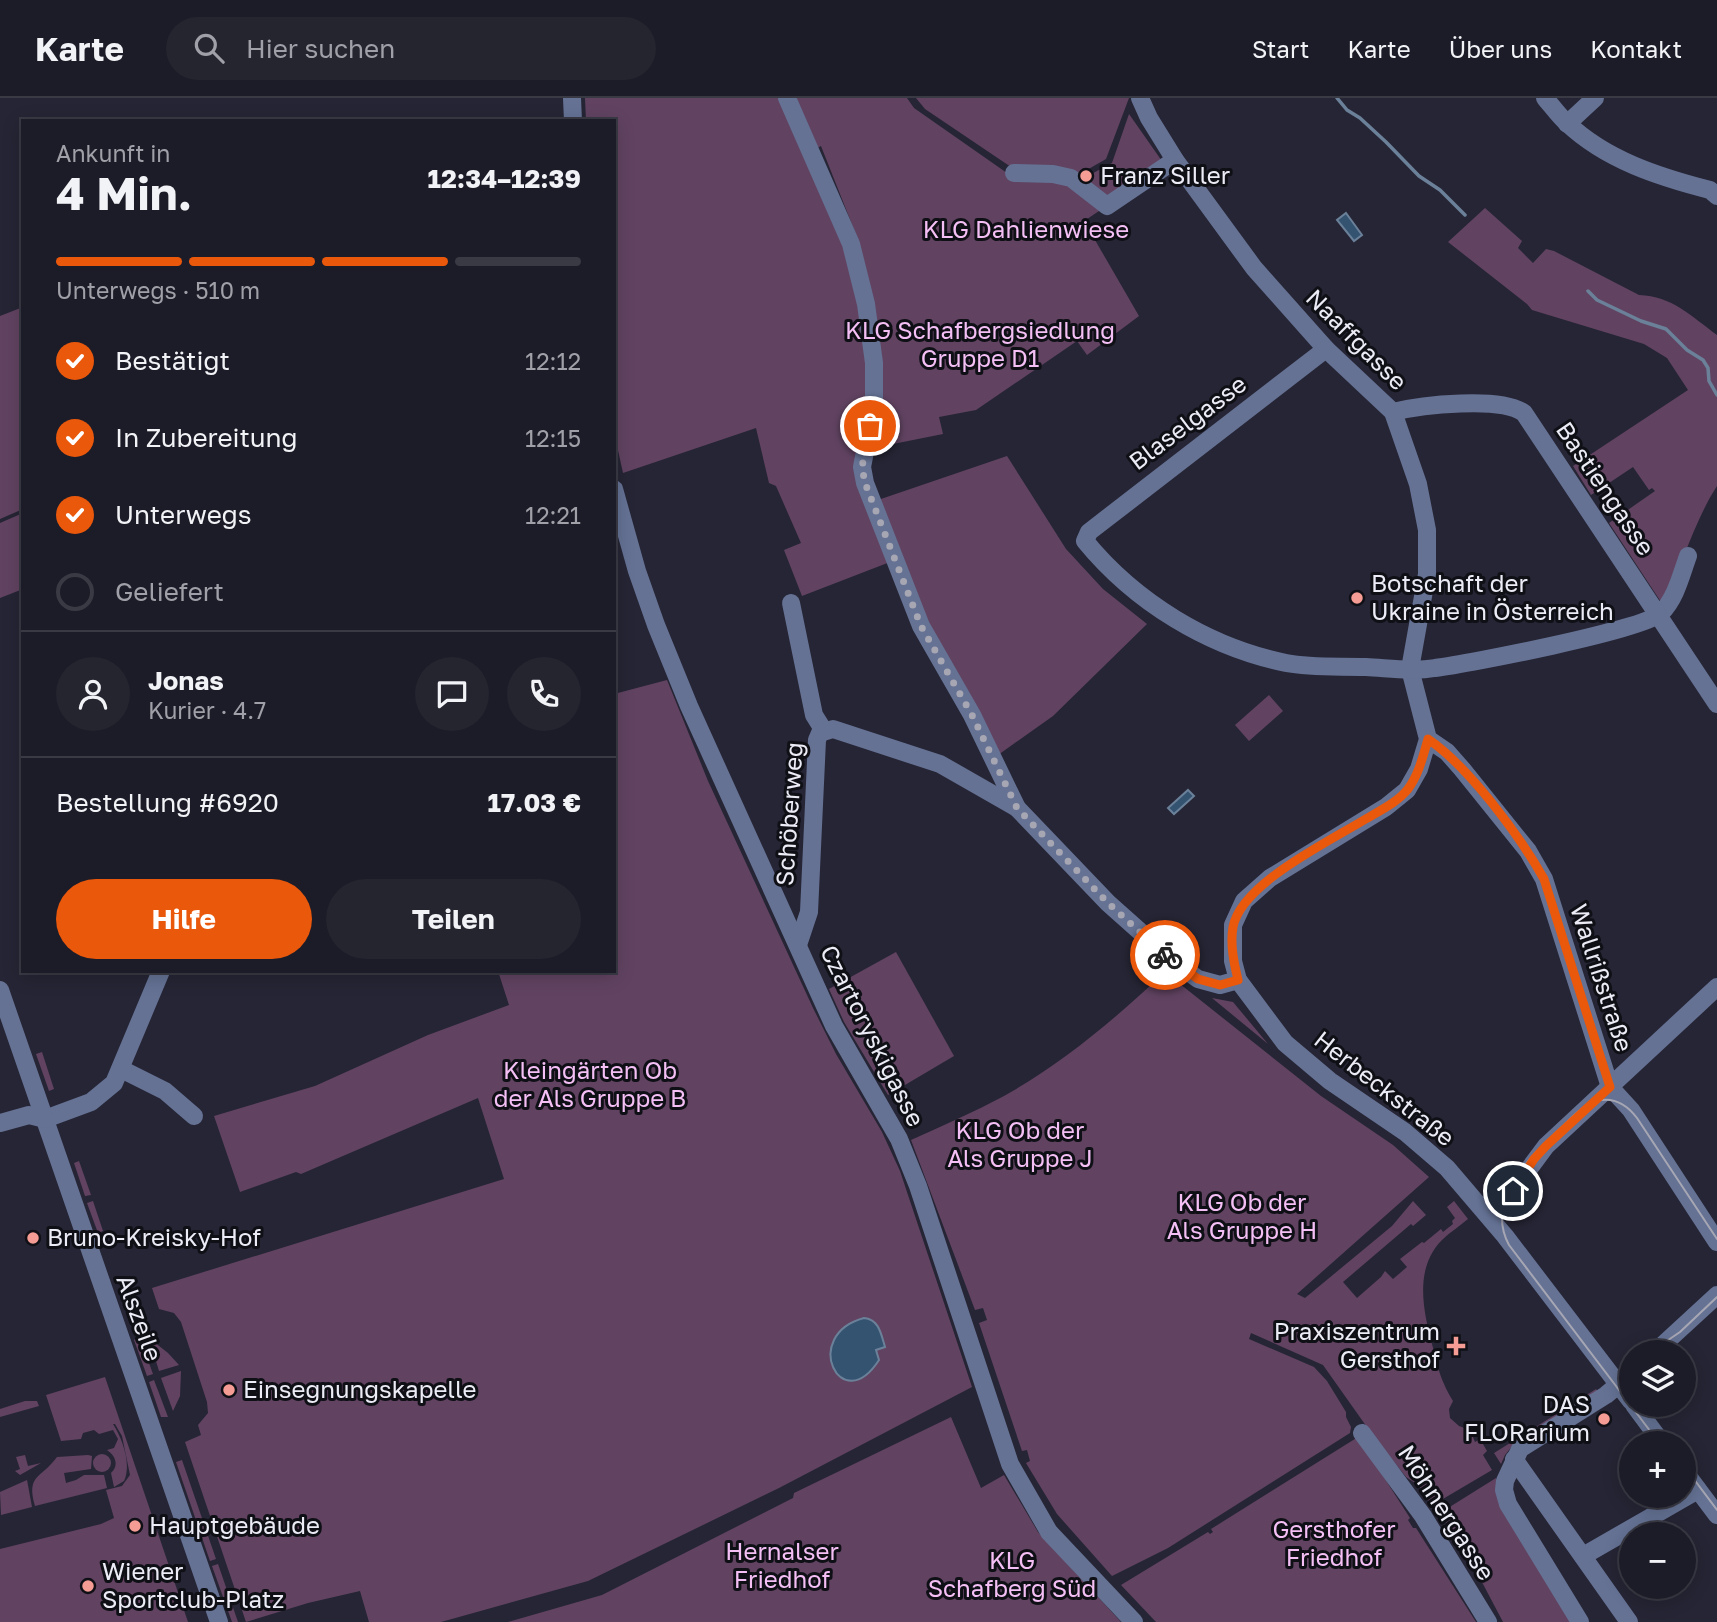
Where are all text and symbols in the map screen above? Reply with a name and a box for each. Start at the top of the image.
search box [166,17,656,80]
text: Karte [35,29,124,68]
icon: search [190,29,228,67]
text: Hier suchen [246,33,395,64]
text: Start [1252,34,1309,63]
text: Karte [1347,34,1411,63]
text: Über uns [1449,34,1552,63]
text: Kontakt [1590,34,1682,63]
text: Ankunft in [56,139,171,167]
place label: Franz Siller [1100,160,1230,189]
text: 12:34–12:39 [428,163,581,194]
text: 4 Min. [56,165,192,220]
marker: Franz Siller [1078,168,1094,184]
park label: KLG Dahlienwiese [923,214,1129,243]
text: Unterwegs · 510 m [56,276,260,304]
street label: Naaffgasse [1301,283,1413,395]
park label: KLG Schafbergsiedlung Gruppe D1 [845,315,1115,372]
icon: check [56,342,94,380]
text: Bestätigt [115,345,230,376]
text: 12:12 [525,347,581,375]
street label: Blaselgasse [1123,368,1251,475]
pin [840,396,900,456]
icon: bag [851,407,889,445]
street label: Bastiengasse [1551,416,1662,560]
icon: check [56,419,94,457]
text: In Zubereitung [115,422,298,453]
text: 12:15 [525,424,581,452]
icon: check [56,496,94,534]
text: Unterwegs [115,499,252,530]
text: 12:21 [525,501,581,529]
place label: Botschaft der Ukraine in Österreich [1371,568,1614,625]
text: Geliefert [115,576,224,607]
marker: Botschaft der Ukraine in Österreich [1349,590,1365,606]
button: person [56,657,130,731]
button: chat [415,657,489,731]
button: phone [507,657,581,731]
text: Jonas [148,665,224,696]
text: Kurier · 4.7 [148,696,266,724]
street label: Schöberweg [769,741,808,887]
text: Bestellung #6920 [56,787,279,818]
text: 17.03 € [488,787,581,818]
button: Hilfe [56,879,312,959]
button: Teilen [326,879,581,959]
street label: Wallrißstraße [1565,900,1640,1055]
courier [1130,920,1200,990]
icon: bike [1146,936,1184,974]
street label: Czartoryskigasse [815,940,932,1131]
street label: Herbeckstraße [1309,1024,1461,1151]
park label: Kleingärten Ob der Als Gruppe B [494,1055,686,1112]
park label: KLG Ob der Als Gruppe J [947,1115,1093,1172]
pin [1483,1161,1543,1221]
icon: home [1494,1172,1532,1210]
park label: KLG Ob der Als Gruppe H [1167,1187,1317,1244]
place label: Bruno-Kreisky-Hof [47,1222,261,1251]
marker: Bruno-Kreisky-Hof [25,1230,41,1246]
street label: Alszeile [111,1270,169,1365]
place label: Praxiszentrum Gersthof [1274,1316,1440,1373]
marker: Praxiszentrum Gersthof [1446,1336,1466,1356]
map controls [1619,1340,1696,1599]
button: layers [1619,1340,1696,1417]
place label: Einsegnungskapelle [243,1374,476,1403]
marker: Einsegnungskapelle [221,1382,237,1398]
place label: DAS FLORarium [1464,1389,1590,1446]
marker: DAS FLORarium [1596,1411,1612,1427]
button: + [1619,1431,1696,1508]
street label: Möhnergasse [1393,1439,1502,1585]
place label: Hauptgebäude [149,1510,320,1539]
park label: Gersthofer Friedhof [1272,1514,1396,1571]
marker: Hauptgebäude [127,1518,143,1534]
button: − [1619,1522,1696,1599]
park label: Hernalser Friedhof [725,1536,839,1593]
park label: KLG Schafberg Süd [928,1545,1096,1602]
place label: Wiener Sportclub-Platz [102,1556,284,1613]
marker: Wiener Sportclub-Platz [80,1578,96,1594]

